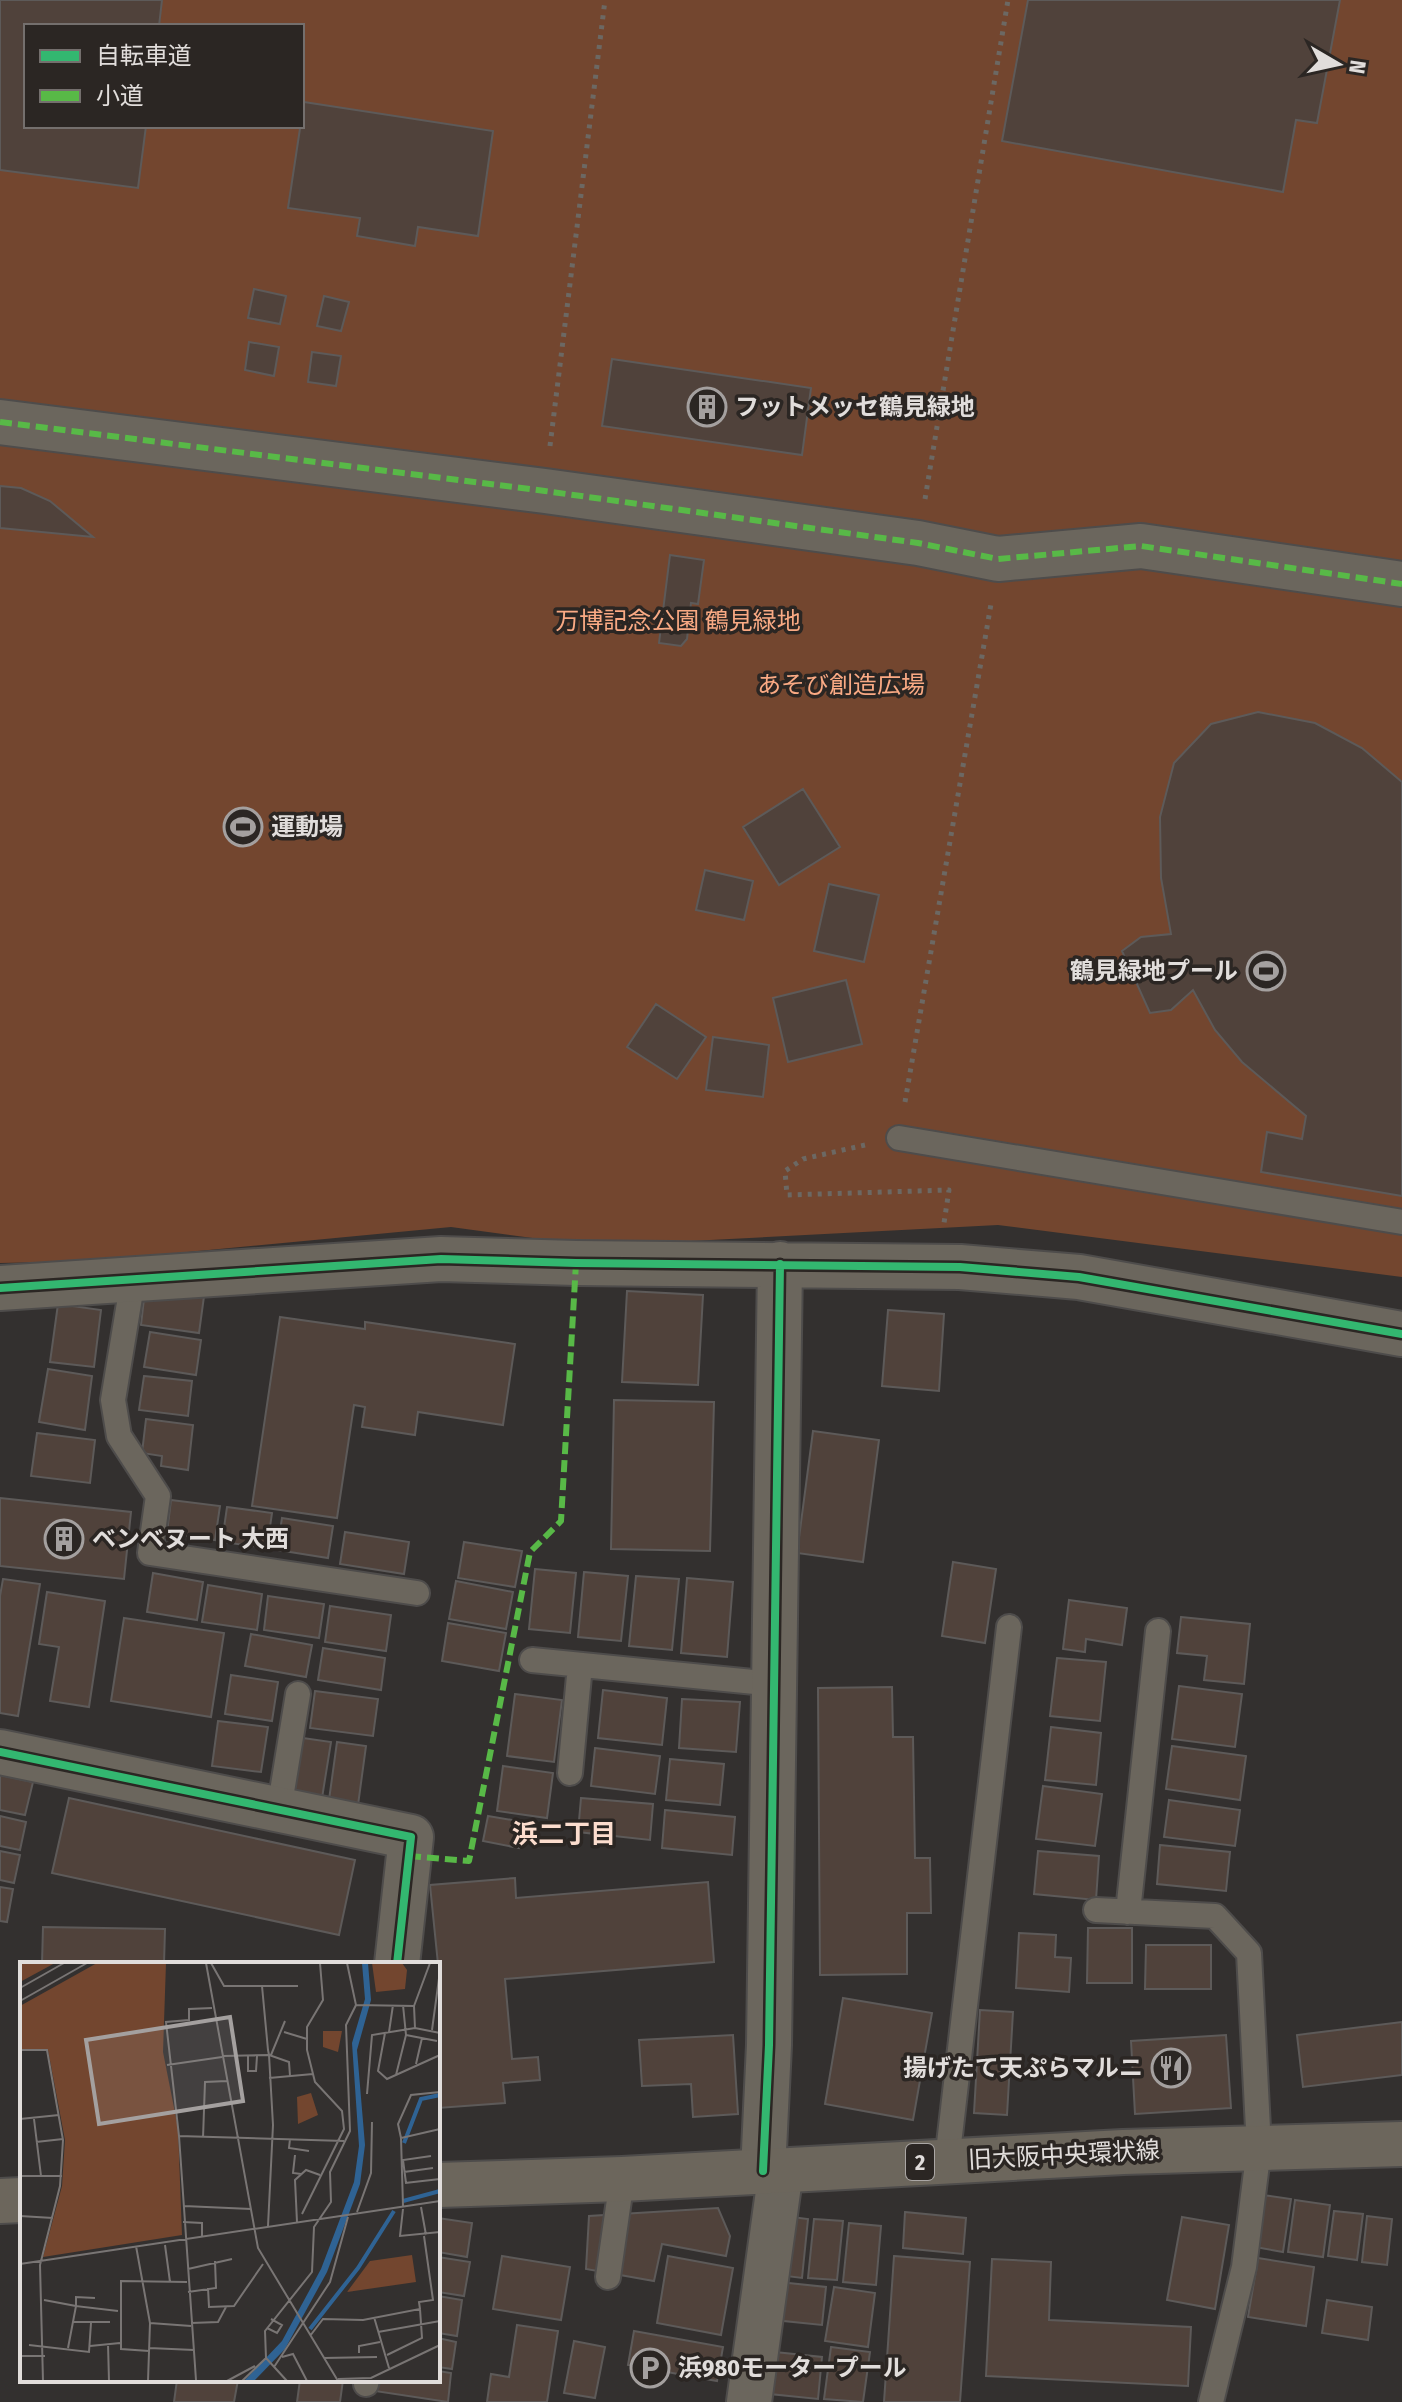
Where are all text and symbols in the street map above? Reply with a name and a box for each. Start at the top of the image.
legend [24,24,304,128]
north arrow [1298,24,1378,104]
text: 自転車道 [96,42,192,70]
text: N [1343,58,1372,76]
text: 小道 [96,82,144,110]
building icon: フットメッセ鶴見緑地 [686,386,728,428]
place label: フットメッセ鶴見緑地 [735,393,975,421]
park label: 万博記念公園 鶴見緑地 [555,607,801,635]
park label: あそび創造広場 [757,671,925,699]
sports icon: 運動場 [222,806,264,848]
place label: 運動場 [271,813,343,841]
sports icon: 鶴見緑地プール [1245,950,1287,992]
place label: 鶴見緑地プール [1070,957,1238,985]
building icon: ベンベヌート 大西 [43,1518,85,1560]
place label: ベンベヌート 大西 [92,1525,289,1553]
district label: 浜二丁目 [512,1819,616,1850]
inset map [20,1962,440,2382]
restaurant icon: 揚げたて天ぷらマルニ [1150,2047,1192,2089]
place label: 揚げたて天ぷらマルニ [903,2054,1143,2082]
street label: 旧大阪中央環状線 [967,2136,1161,2174]
road number: 2 [906,2144,934,2180]
parking icon: 浜980モータープール [629,2347,671,2389]
place label: 浜980モータープール [678,2354,907,2382]

